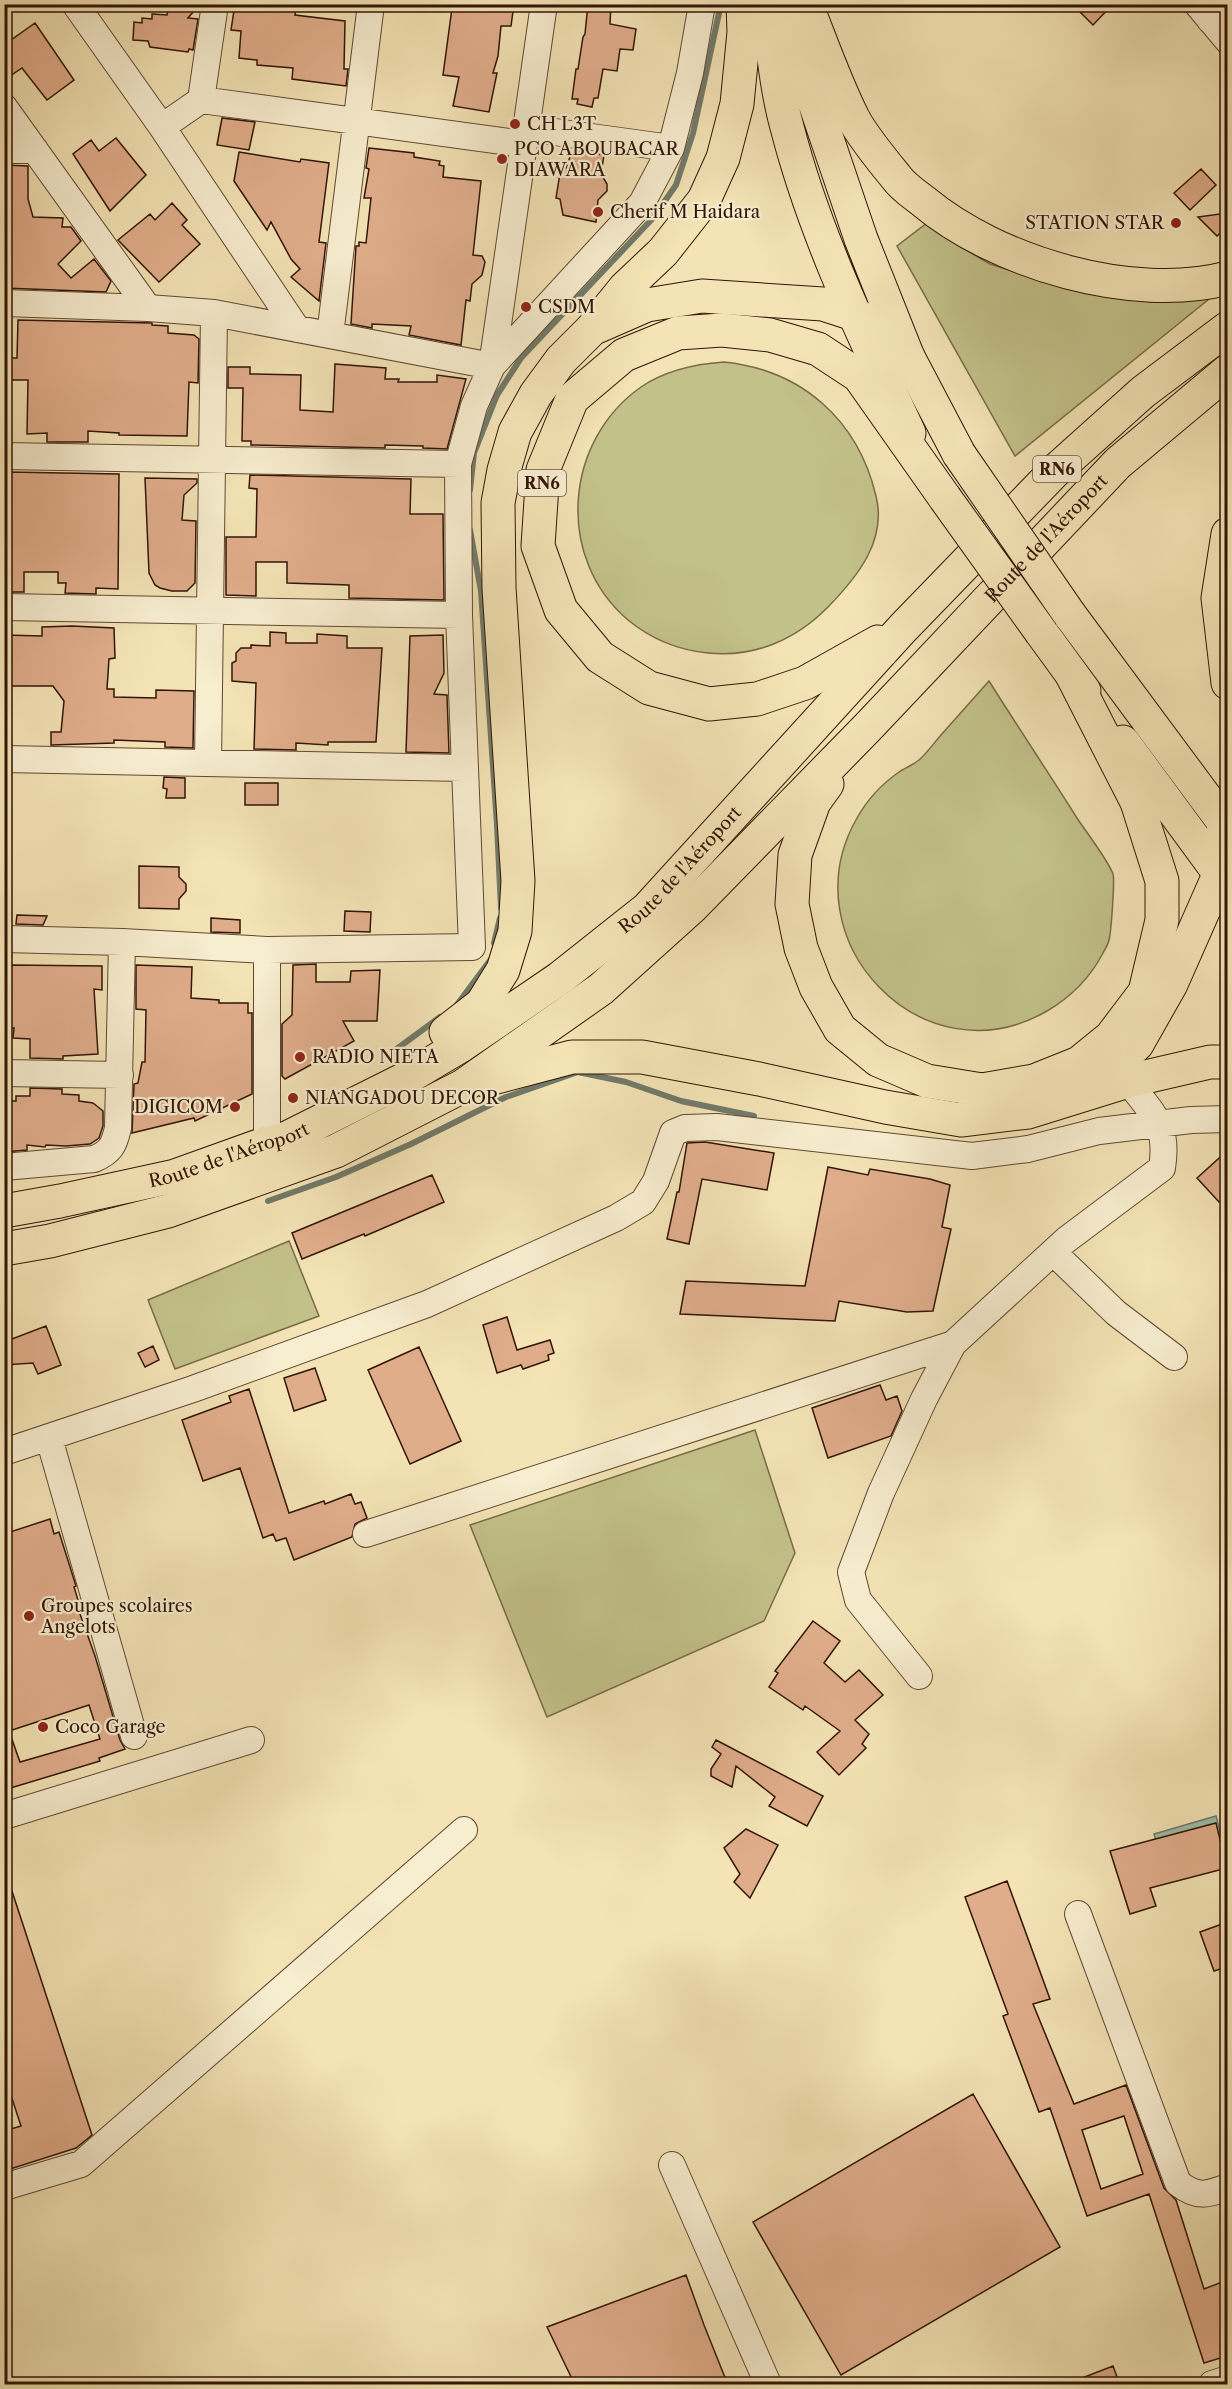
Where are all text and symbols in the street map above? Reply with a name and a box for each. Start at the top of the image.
place label: CH L3T [527,113,597,135]
marker: CH L3T [508,117,522,131]
place label: PCO ABOUBACAR DIAWARA [514,138,680,181]
marker: PCO ABOUBACAR DIAWARA [495,152,509,166]
place label: Cherif M Haidara [610,201,761,223]
marker: Cherif M Haidara [591,205,605,219]
place label: STATION STAR [1025,212,1165,234]
marker: STATION STAR [1169,216,1183,230]
place label: CSDM [538,296,595,318]
marker: CSDM [519,300,533,314]
road number: RN6 [1033,456,1081,482]
street label: Route de l'Aéroport [981,469,1113,607]
road number: RN6 [518,470,566,496]
street label: Route de l'Aéroport [614,801,747,938]
place label: RADIO NIETA [312,1046,439,1068]
marker: RADIO NIETA [293,1050,307,1064]
place label: NIANGADOU DECOR [305,1087,500,1109]
marker: NIANGADOU DECOR [286,1091,300,1105]
place label: DIGICOM [134,1096,223,1118]
marker: DIGICOM [228,1100,242,1114]
street label: Route de l'Aéroport [147,1118,313,1192]
place label: Groupes scolaires Angelots [40,1595,193,1638]
marker: Groupes scolaires Angelots [22,1609,36,1623]
place label: Coco Garage [55,1716,166,1738]
marker: Coco Garage [36,1720,50,1734]

